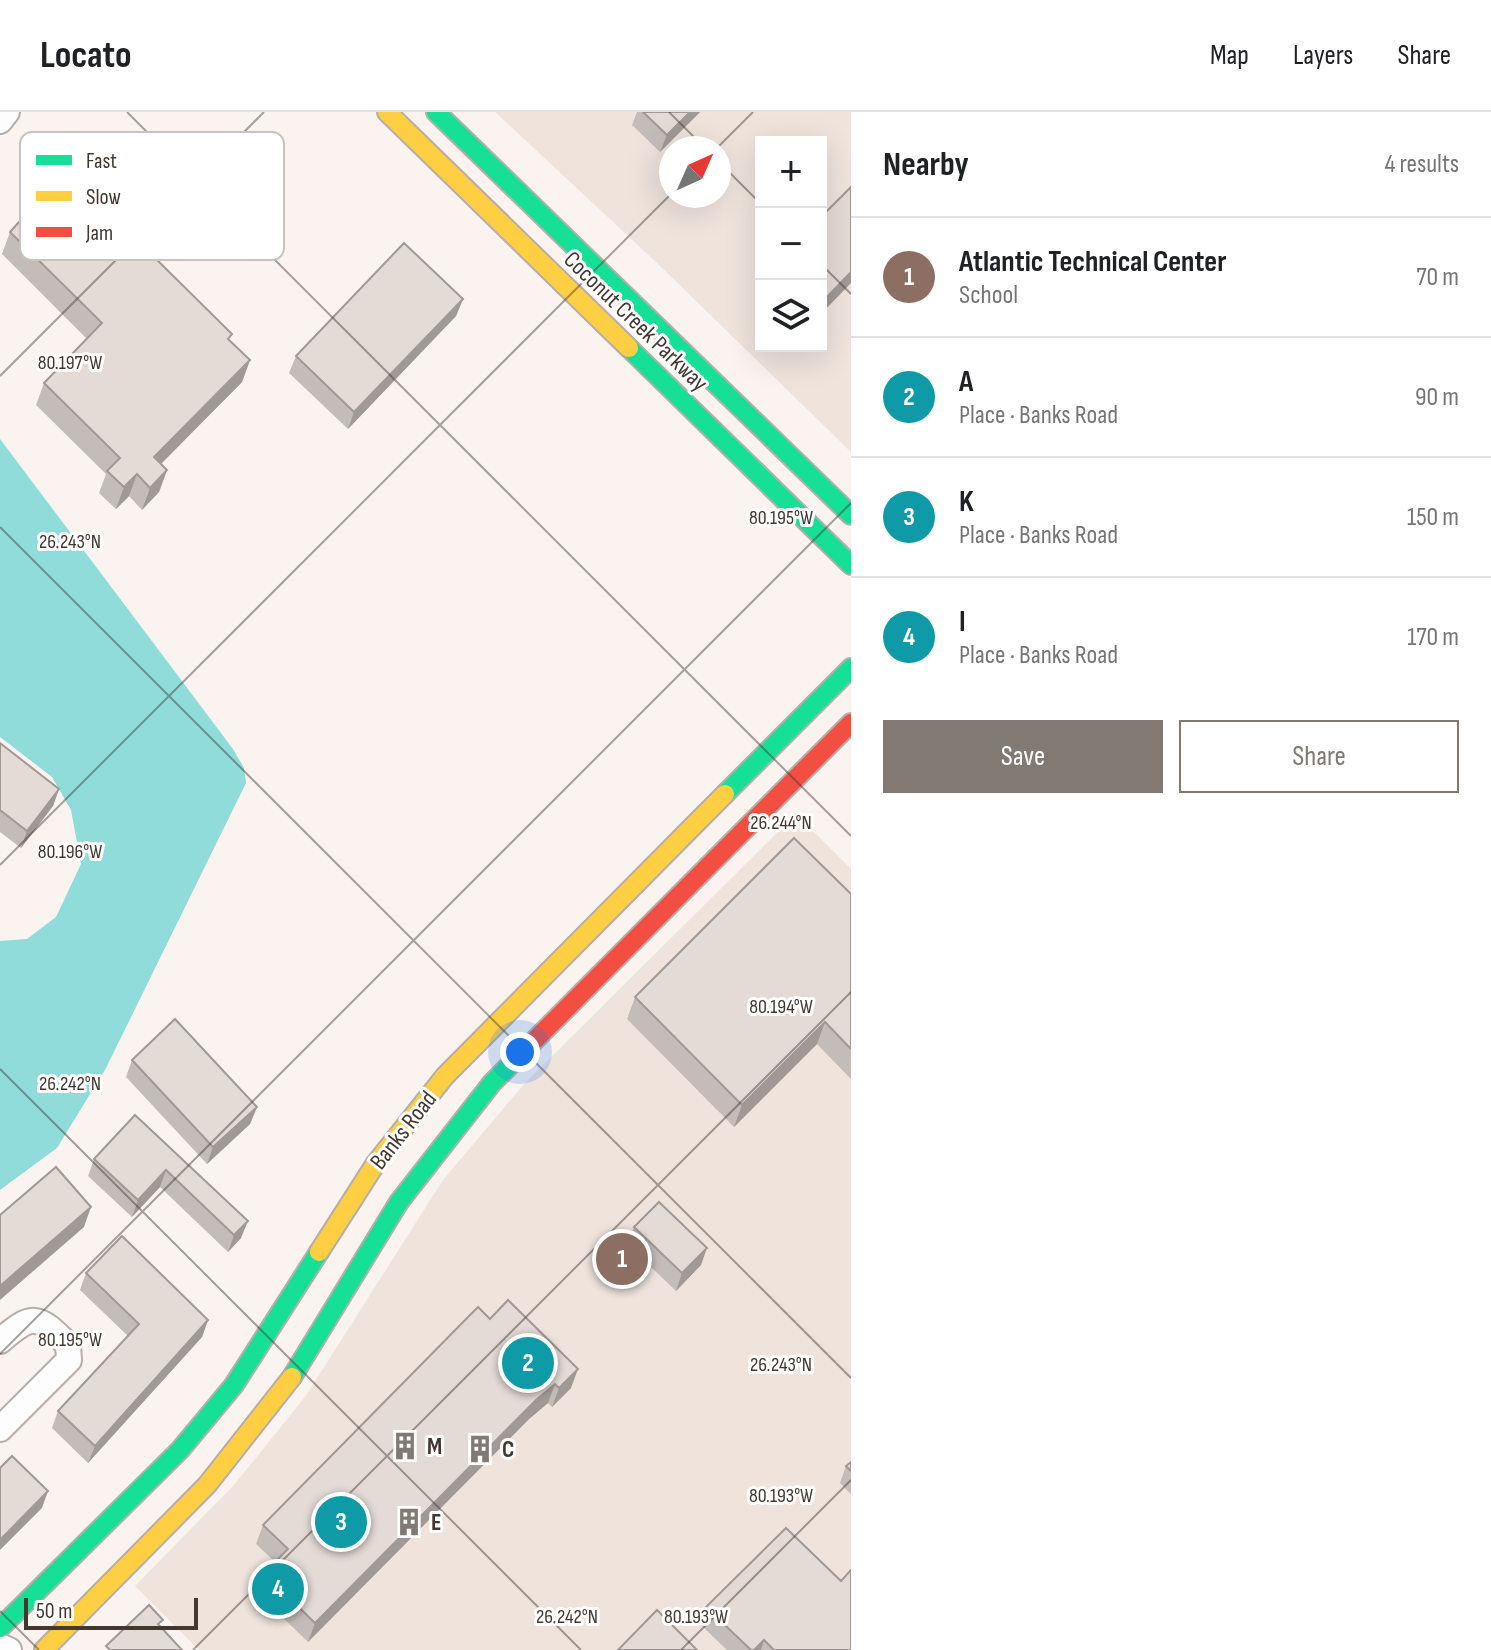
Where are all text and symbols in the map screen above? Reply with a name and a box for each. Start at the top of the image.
text: Locato [40,33,131,78]
text: Map [1210,39,1249,72]
text: Layers [1293,39,1353,72]
text: Share [1397,39,1451,72]
legend [20,132,284,260]
north arrow [659,136,731,208]
map controls [755,136,827,352]
button: + [755,136,827,208]
text: Nearby [883,144,969,185]
text: Fast [86,148,117,175]
text: 4 results [1384,149,1459,180]
text: Slow [86,184,121,211]
button: − [755,208,827,280]
text: Jam [85,220,113,247]
text: Atlantic Technical Center [959,244,1226,280]
street label: Coconut Creek Parkway [558,245,714,398]
text: 1 [904,262,914,293]
text: 70 m [1416,262,1459,293]
button: layers [755,280,827,352]
text: School [959,280,1018,311]
text: 80.197°W [38,351,102,375]
text: A [959,364,973,400]
text: 2 [903,382,915,413]
text: 90 m [1415,382,1459,413]
text: Place · Banks Road [959,400,1118,431]
text: K [959,484,974,520]
text: 3 [903,502,915,533]
text: 150 m [1407,502,1459,533]
text: 80.195°W [749,506,813,530]
text: Place · Banks Road [959,520,1118,551]
text: 26.243°N [39,530,101,554]
text: I [959,604,966,640]
text: 4 [903,622,915,653]
text: 170 m [1407,622,1459,653]
text: Place · Banks Road [959,640,1118,671]
button: Save [883,720,1163,793]
button: Share [1179,720,1459,793]
text: 26.244°N [750,811,812,835]
text: 80.196°W [38,840,102,864]
text: 80.194°W [749,995,813,1019]
your location [500,1032,540,1072]
text: 26.242°N [39,1072,101,1096]
street label: Banks Road [364,1085,443,1175]
pin: 1 [596,1229,648,1289]
text: 80.195°W [38,1328,102,1352]
pin: 2 [502,1333,554,1393]
text: 26.243°N [750,1353,812,1377]
building icon: M [390,1431,420,1461]
place label: M [427,1432,442,1461]
building icon: C [465,1434,495,1464]
place label: C [502,1435,514,1464]
text: 80.193°W [749,1484,813,1508]
pin: 3 [315,1492,367,1552]
building icon: E [394,1507,424,1537]
place label: E [431,1508,441,1537]
pin: 4 [252,1559,304,1619]
scale bar [24,1594,198,1630]
text: 50 m [36,1598,72,1625]
text: 26.242°N [536,1605,598,1629]
text: 80.193°W [664,1605,728,1629]

